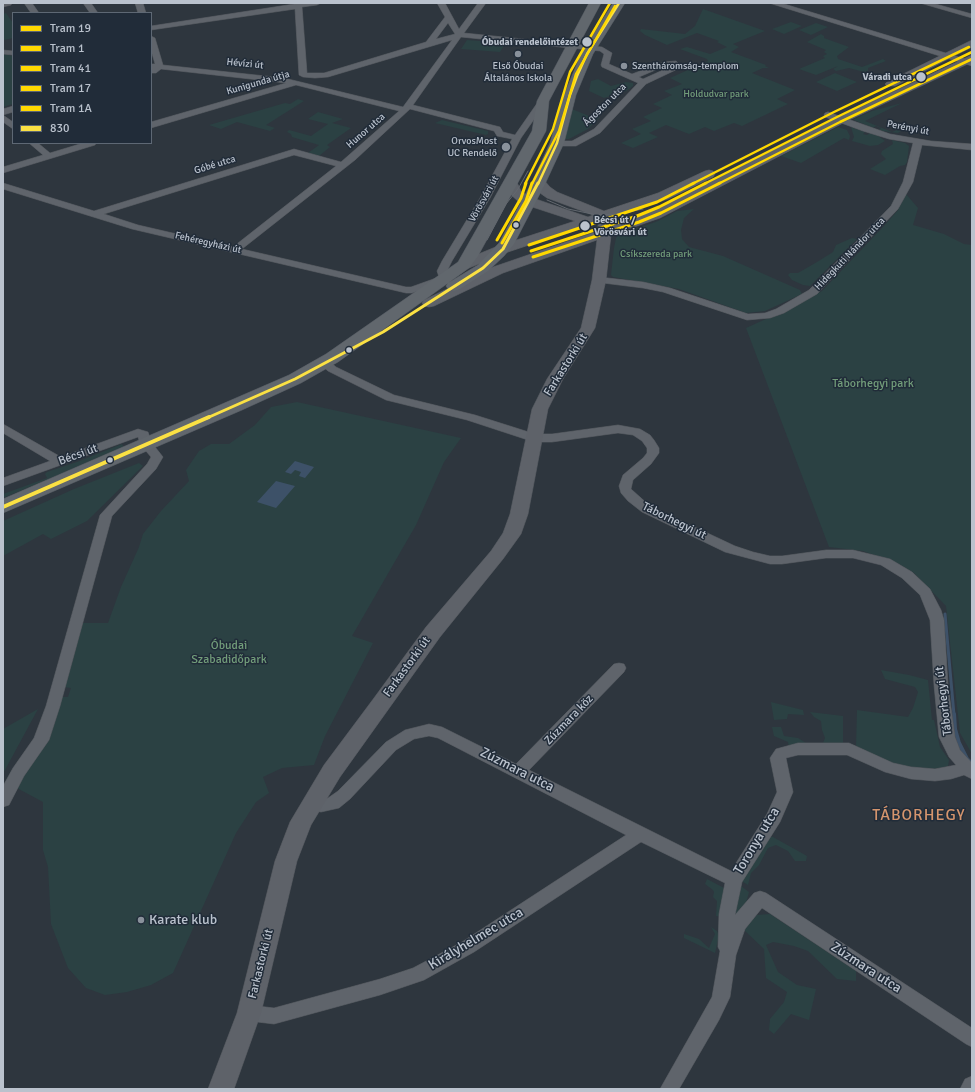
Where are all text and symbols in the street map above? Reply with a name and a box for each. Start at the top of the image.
legend [12,12,152,144]
text: Tram 19 [50,21,91,36]
marker: Óbudai rendelőintézet [580,35,594,49]
place label: Óbudai rendelőintézet [482,36,578,48]
text: Tram 1 [50,41,84,56]
marker: Első Óbudai Általános Iskola [513,49,523,59]
street label: Hévízi út [226,56,264,72]
place label: Első Óbudai Általános Iskola [484,60,552,84]
place label: Szentháromság-templom [632,60,739,72]
text: Tram 41 [50,61,91,76]
marker: Szentháromság-templom [619,61,629,71]
street label: Kunigunda útja [225,68,291,98]
marker: Váradi utca [914,70,928,84]
place label: Váradi utca [863,71,912,83]
text: Tram 17 [50,81,91,96]
street label: Ágoston utca [581,81,629,129]
park label: Holdudvar park [683,88,749,100]
text: Tram 1A [50,101,92,116]
street label: Hunor utca [344,111,388,151]
street label: Perényi út [886,118,930,138]
text: 830 [50,121,69,136]
place label: OrvosMost UC Rendelő [447,135,497,158]
marker: OrvosMost UC Rendelő [500,141,512,153]
street label: Góbé utca [193,153,237,177]
street label: Vörösvári út [466,174,502,224]
place label: Bécsi út / Vörösvári út [594,214,647,238]
street label: Hidegkuti Nándor utca [812,215,888,293]
marker: Bécsi út / Vörösvári út [578,219,592,233]
unlabelled marker [511,220,521,230]
street label: Fehéregyházi út [174,230,242,256]
park label: Csíkszereda park [620,248,692,260]
street label: Farkastorki út [541,331,591,399]
unlabelled marker [344,345,354,355]
park label: Táborhegyi park [832,377,914,391]
street label: Bécsi út [56,441,100,469]
unlabelled marker [105,455,115,465]
street label: Táborhegyi út [640,499,708,543]
street label: Farkastorki út [380,634,434,700]
park label: Óbudai Szabadidőpark [191,639,267,667]
street label: Táborhegyi út [933,666,955,736]
street label: Zúzmara köz [542,692,596,748]
street label: Zúzmara utca [477,744,557,796]
street label: Toronya utca [730,804,784,878]
district label: TÁBORHEGY [872,806,966,826]
street label: Királyhelmec utca [426,904,526,974]
place label: Karate klub [149,912,217,928]
marker: Karate klub [136,915,146,925]
street label: Farkastorki út [245,928,277,1000]
street label: Zúzmara utca [827,939,905,997]

